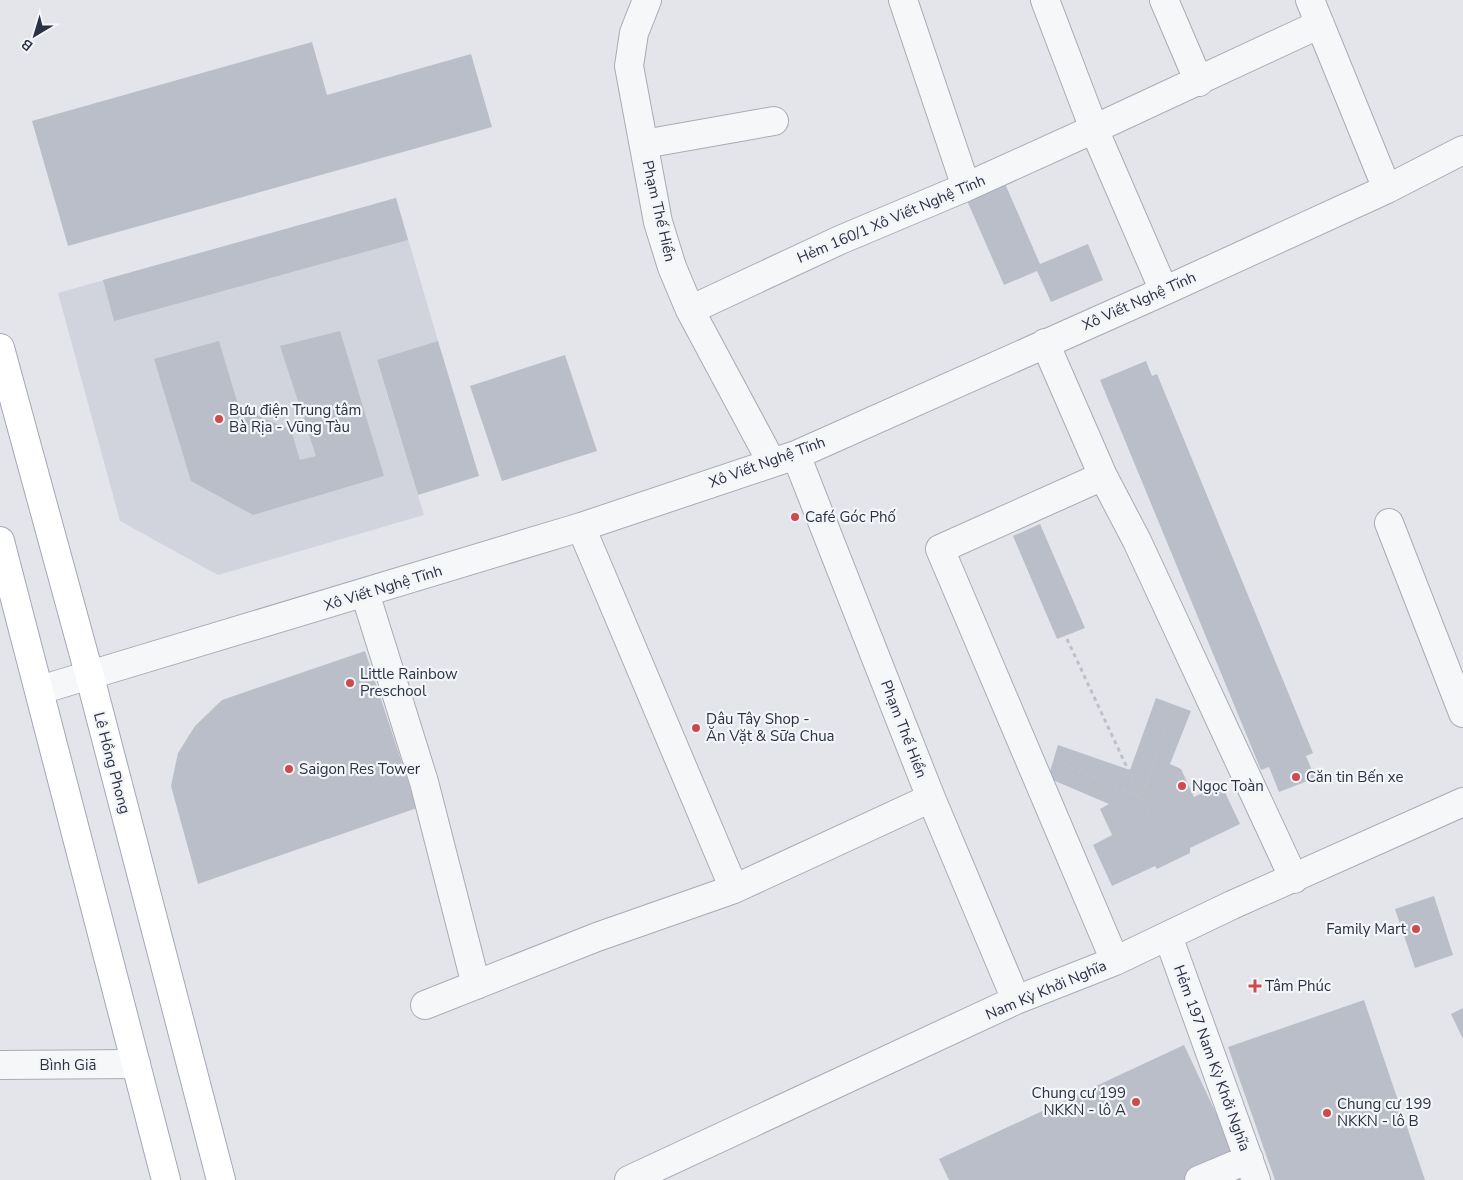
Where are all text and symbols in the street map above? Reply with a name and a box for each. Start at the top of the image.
north arrow [10,10,60,60]
text: B [18,34,37,55]
street label: Phạm Thế Hiển [638,158,680,264]
street label: Hẻm 160/1 Xô Viết Nghệ Tĩnh [794,170,988,268]
street label: Xô Viết Nghệ Tĩnh [1079,267,1199,335]
place label: Bưu điện Trung tâm Bà Rịa - Vũng Tàu [229,400,361,437]
marker: Bưu điện Trung tâm Bà Rịa - Vũng Tàu [213,413,225,425]
street label: Xô Viết Nghệ Tĩnh [706,432,828,492]
place label: Café Góc Phố [805,507,896,527]
marker: Café Góc Phố [789,511,801,523]
street label: Xô Viết Nghệ Tĩnh [321,561,445,615]
place label: Little Rainbow Preschool [360,664,458,701]
marker: Little Rainbow Preschool [344,677,356,689]
street label: Phạm Thế Hiển [876,677,932,781]
place label: Dâu Tây Shop - Ăn Vặt & Sữa Chua [706,709,835,746]
street label: Lê Hồng Phong [89,710,135,816]
marker: Dâu Tây Shop - Ăn Vặt & Sữa Chua [690,722,702,734]
place label: Saigon Res Tower [299,759,421,779]
marker: Saigon Res Tower [283,763,295,775]
place label: Căn tin Bến xe [1306,767,1403,787]
marker: Căn tin Bến xe [1290,771,1302,783]
place label: Ngọc Toàn [1192,776,1264,796]
marker: Ngọc Toàn [1176,780,1188,792]
place label: Family Mart [1326,919,1407,939]
marker: Family Mart [1410,923,1422,935]
street label: Nam Kỳ Khởi Nghĩa [982,955,1110,1025]
street label: Hẻm 197 Nam Kỳ Khởi Nghĩa [1169,962,1255,1154]
place label: Tâm Phúc [1265,976,1331,996]
marker: Tâm Phúc [1249,980,1261,992]
street label: Bình Giã [40,1055,96,1075]
place label: Chung cư 199 NKKN - lô A [1032,1083,1126,1120]
place label: Chung cư 199 NKKN - lô B [1337,1094,1431,1131]
marker: Chung cư 199 NKKN - lô A [1130,1096,1142,1108]
marker: Chung cư 199 NKKN - lô B [1321,1107,1333,1119]

